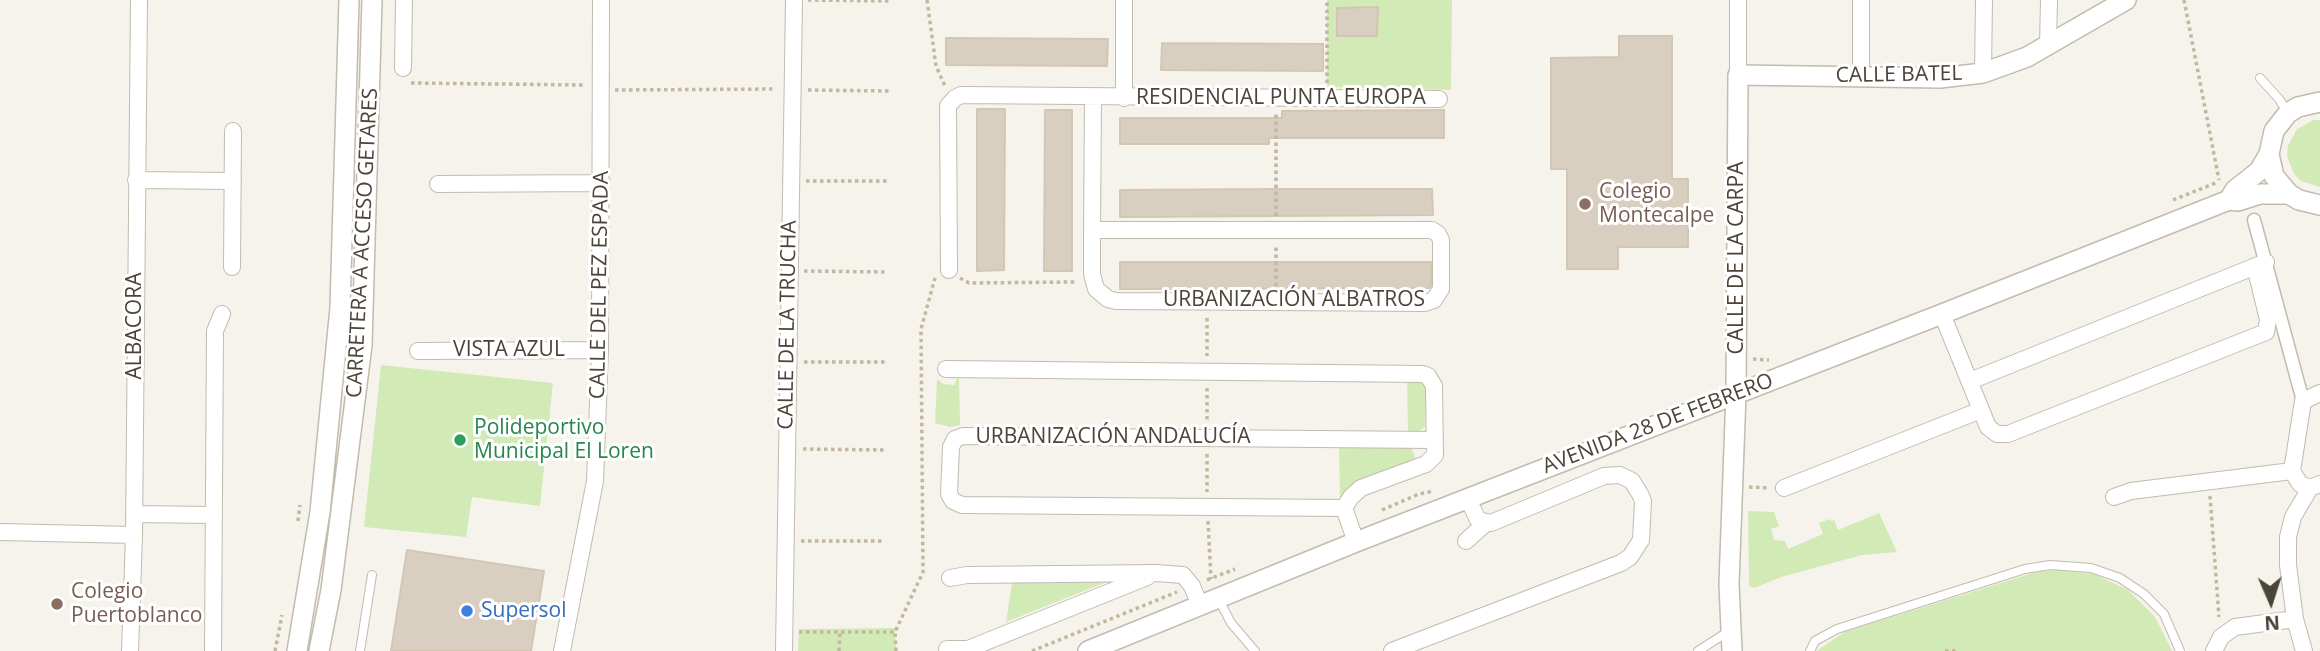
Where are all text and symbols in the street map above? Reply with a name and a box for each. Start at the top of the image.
street label: CALLE BATEL [1835,61,1963,89]
street label: RESIDENCIAL PUNTA EUROPA [1136,85,1426,111]
street label: CARRETERA A ACCESO GETARES [342,87,384,399]
street label: CALLE DE LA CARPA [1724,162,1750,354]
street label: CALLE DEL PEZ ESPADA [585,171,615,399]
place label: Colegio Montecalpe [1599,179,1714,229]
marker: Colegio Montecalpe [1577,196,1593,212]
street label: CALLE DE LA TRUCHA [774,220,802,430]
street label: ALBACORA [122,273,148,379]
street label: URBANIZACIÓN ALBATROS [1163,287,1425,313]
street label: VISTA AZUL [453,337,565,363]
street label: AVENIDA 28 DE FEBRERO [1539,368,1777,480]
place label: Polideportivo Municipal El Loren [474,415,654,465]
street label: URBANIZACIÓN ANDALUCÍA [975,424,1251,450]
marker: Polideportivo Municipal El Loren [452,432,468,448]
north arrow [2236,567,2306,637]
place label: Colegio Puertoblanco [71,579,202,629]
marker: Colegio Puertoblanco [49,596,65,612]
place label: Supersol [481,598,567,624]
marker: Supersol [459,603,475,619]
text: N [2264,610,2281,636]

